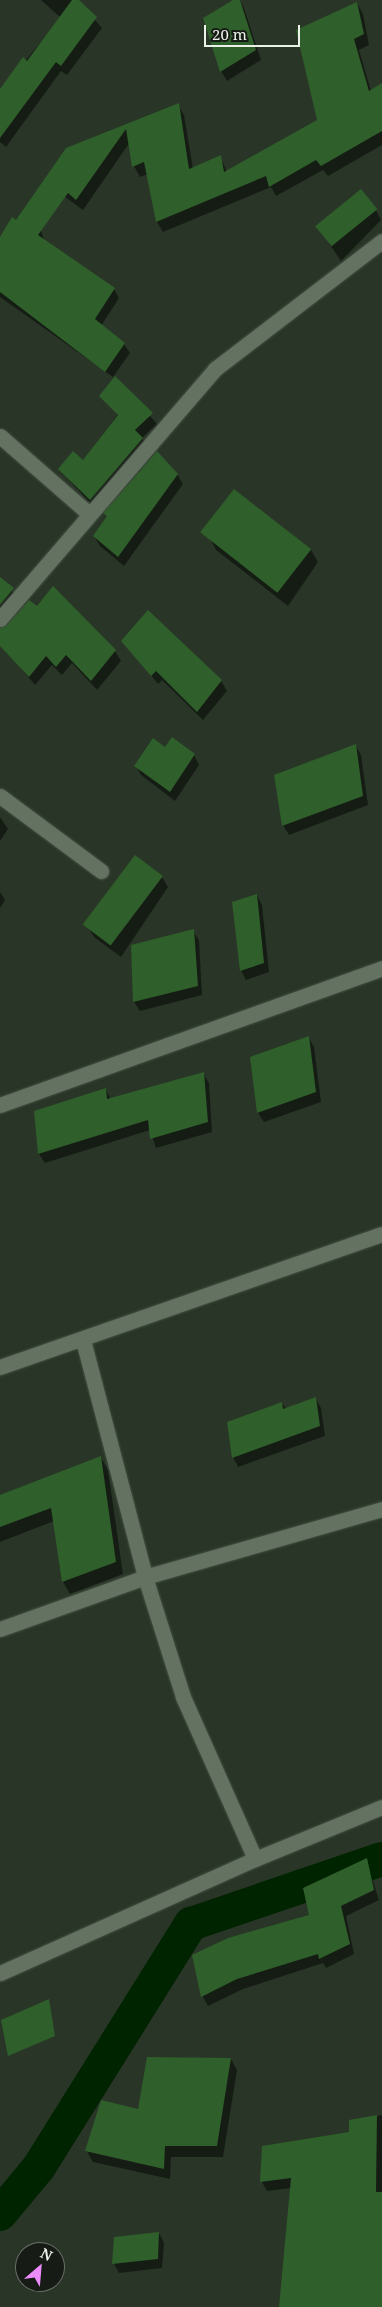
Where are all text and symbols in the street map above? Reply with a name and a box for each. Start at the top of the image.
scale bar [207,15,303,47]
text: 20 m [212,24,247,44]
north arrow [15,2242,65,2292]
text: N [37,2243,56,2265]

